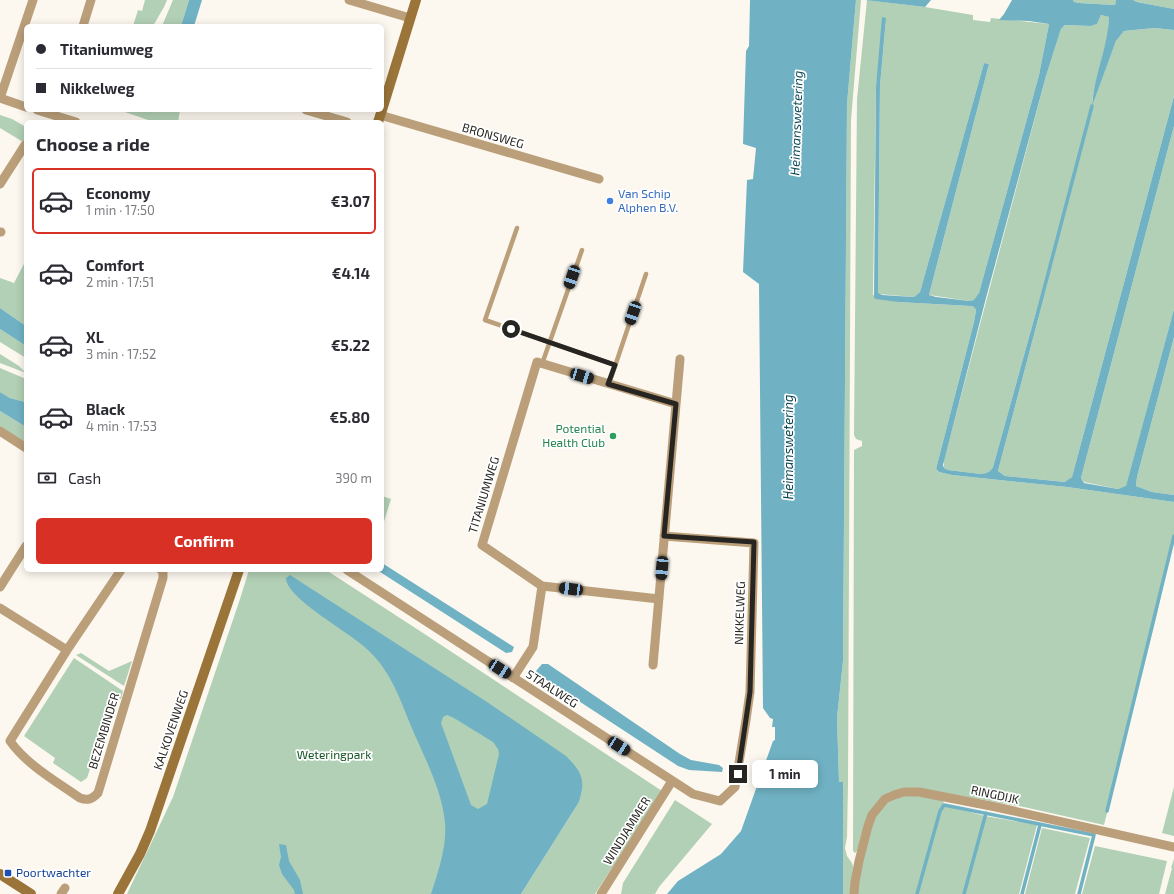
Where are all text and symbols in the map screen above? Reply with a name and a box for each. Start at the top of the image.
text: Titaniumweg [60,40,153,58]
water label: Heimanswetering [786,70,806,176]
text: Nikkelweg [60,79,134,97]
street label: BRONSWEG [461,120,526,151]
text: Choose a ride [36,133,150,155]
icon: car [38,183,74,219]
text: Economy [86,184,151,202]
place label: Van Schip Alphen B.V. [618,186,678,214]
text: €3.07 [331,192,370,210]
marker: Van Schip Alphen B.V. [605,196,615,206]
text: 1 min · 17:50 [86,202,155,218]
icon: car [38,255,74,291]
text: Comfort [86,256,144,274]
text: €4.14 [332,264,370,282]
car [562,264,582,290]
text: 2 min · 17:51 [86,274,154,290]
car [623,300,643,326]
route start [502,320,520,338]
icon: car [38,327,74,363]
text: XL [86,328,104,346]
text: €5.22 [331,336,370,354]
text: 3 min · 17:52 [86,346,156,362]
car [569,367,595,385]
water label: Heimanswetering [780,395,796,500]
icon: car [38,399,74,435]
text: Black [86,400,125,418]
text: €5.80 [330,408,370,426]
text: 4 min · 17:53 [86,418,157,434]
place label: Potential Health Club [542,421,605,449]
marker: Potential Health Club [608,431,618,441]
street label: TITANIUMWEG [465,455,501,535]
icon: cash [36,467,58,489]
text: Cash [68,469,101,487]
text: 390 m [335,470,372,486]
button: Confirm [36,518,372,564]
car [655,556,669,580]
street label: NIKKELWEG [731,581,747,645]
car [558,582,584,596]
car [487,657,513,681]
street label: STAALWEG [524,666,581,710]
street label: KALKOVENWEG [150,688,190,771]
street label: BEZEMBINDER [85,691,121,771]
car [606,734,632,758]
park label: Weteringpark [297,747,371,761]
callout: 1 min [752,760,818,788]
route end [729,765,747,783]
text: 1 min [769,766,801,782]
street label: RINGDIJK [970,782,1021,806]
street label: WINDJAMMER [600,794,653,867]
place label: Poortwachter [16,865,91,879]
marker: Poortwachter [3,868,13,878]

